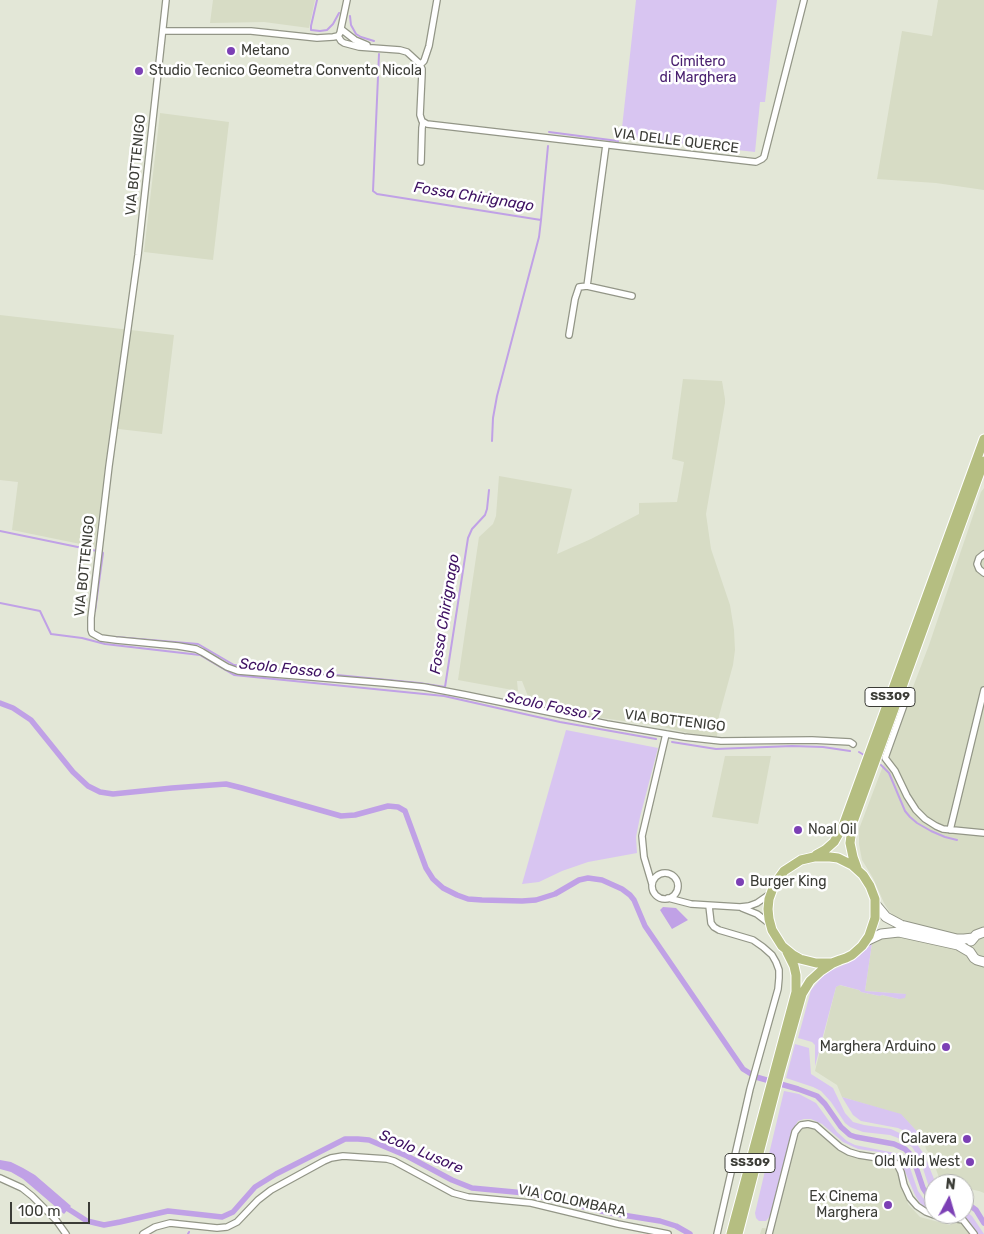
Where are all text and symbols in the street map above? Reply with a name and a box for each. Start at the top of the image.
place label: Metano [241,43,290,59]
marker: Metano [225,45,237,57]
park label: Cimitero di Marghera [660,54,736,86]
place label: Studio Tecnico Geometra Convento Nicola [149,63,422,79]
marker: Studio Tecnico Geometra Convento Nicola [133,65,145,77]
street label: VIA BOTTENIGO [122,114,150,216]
street label: VIA DELLE QUERCE [612,125,740,157]
water label: Fossa Chirignago [413,179,535,215]
street label: VIA BOTTENIGO [71,515,99,617]
water label: Fossa Chirignago [427,553,463,675]
water label: Scolo Fosso 6 [238,655,336,683]
water label: Scolo Fosso 7 [504,688,600,726]
road number: SS309 [865,688,915,706]
street label: VIA BOTTENIGO [624,706,726,736]
place label: Noal Oil [808,822,857,838]
marker: Noal Oil [792,824,804,836]
place label: Burger King [750,874,827,890]
marker: Burger King [734,876,746,888]
place label: Marghera Arduino [820,1039,936,1055]
marker: Marghera Arduino [940,1041,952,1053]
water label: Scolo Lusore [376,1126,466,1178]
place label: Calavera [901,1131,957,1147]
marker: Calavera [961,1133,973,1145]
road number: SS309 [725,1154,775,1172]
place label: Old Wild West [874,1154,960,1170]
marker: Old Wild West [964,1156,976,1168]
north arrow [924,1174,974,1224]
text: N [945,1176,956,1194]
street label: VIA COLOMBARA [516,1181,628,1221]
place label: Ex Cinema Marghera [809,1189,878,1222]
scale bar [12,1192,92,1224]
marker: Ex Cinema Marghera [882,1199,894,1211]
text: 100 m [18,1202,60,1220]

